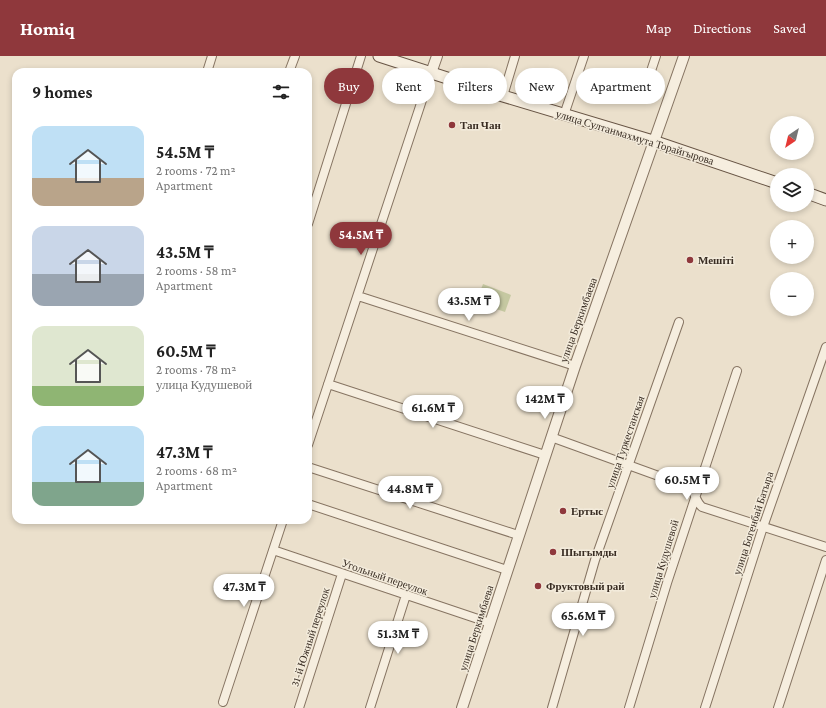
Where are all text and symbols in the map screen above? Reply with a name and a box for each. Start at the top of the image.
text: Homiq [20,18,75,39]
text: Map [646,20,671,36]
text: Directions [693,20,751,36]
text: Saved [773,20,806,36]
chip: Buy [324,68,374,104]
chip: Rent [382,68,435,104]
chip: Filters [443,68,507,104]
chip: New [515,68,568,104]
chip: Apartment [576,68,665,104]
icon: filters [270,81,292,103]
text: 9 homes [32,83,92,102]
street label: улица Султанмахмута Торайгырова [555,107,716,167]
north arrow [770,116,814,160]
map controls [770,116,814,316]
place label: Тап Чан [460,119,501,131]
marker: Тап Чан [447,120,457,130]
icon: home [64,142,112,190]
text: 54.5M ₸ [156,143,214,162]
text: 2 rooms · 72 m² [156,163,236,178]
button: layers [770,168,814,212]
text: Apartment [156,178,213,193]
button: + [770,220,814,264]
pin: 54.5M ₸ [324,222,398,256]
text: 54.5M ₸ [339,227,383,242]
icon: home [64,242,112,290]
text: 43.5M ₸ [156,243,214,262]
place label: Мешіті [698,254,734,266]
marker: Мешіті [685,255,695,265]
text: 2 rooms · 58 m² [156,263,237,278]
button: − [770,272,814,316]
street label: улица Беркимбаева [557,276,599,364]
text: Apartment [156,278,213,293]
pin: 43.5M ₸ [432,288,506,322]
text: 43.5M ₸ [447,293,491,308]
icon: home [64,342,112,390]
text: 60.5M ₸ [156,342,216,361]
text: 2 rooms · 78 m² [156,362,236,377]
text: улица Кудушевой [156,377,252,392]
pin: 142M ₸ [512,386,578,420]
text: 142M ₸ [525,391,565,406]
street label: улица Туркестанская [604,394,646,490]
pin: 61.6M ₸ [396,395,470,429]
text: 61.6M ₸ [411,400,455,415]
icon: home [64,442,112,490]
text: 47.3M ₸ [156,443,213,462]
text: 2 rooms · 68 m² [156,463,237,478]
pin: 60.5M ₸ [650,467,724,501]
street label: улица Богенбай Батыра [731,470,775,576]
text: 60.5M ₸ [664,472,710,487]
pin: 44.8M ₸ [373,476,447,510]
text: Apartment [156,478,213,493]
text: 44.8M ₸ [387,481,433,496]
place label: Ертыс [571,505,603,517]
marker: Ертыс [558,506,568,516]
street label: улица Кудушевой [645,518,681,600]
place label: Шыгымды [561,546,617,558]
marker: Шыгымды [548,547,558,557]
street label: Угольный переулок [340,557,430,598]
pin: 47.3M ₸ [207,574,281,608]
text: 47.3M ₸ [222,579,266,594]
place label: Фруктовый рай [546,580,625,592]
marker: Фруктовый рай [533,581,543,591]
street label: улица Беркимбаева [456,584,496,672]
street label: 31-й Южный переулок [288,585,332,688]
pin: 65.6M ₸ [546,603,620,637]
text: 65.6M ₸ [561,608,605,623]
pin: 51.3M ₸ [361,621,435,655]
text: 51.3M ₸ [377,626,419,641]

